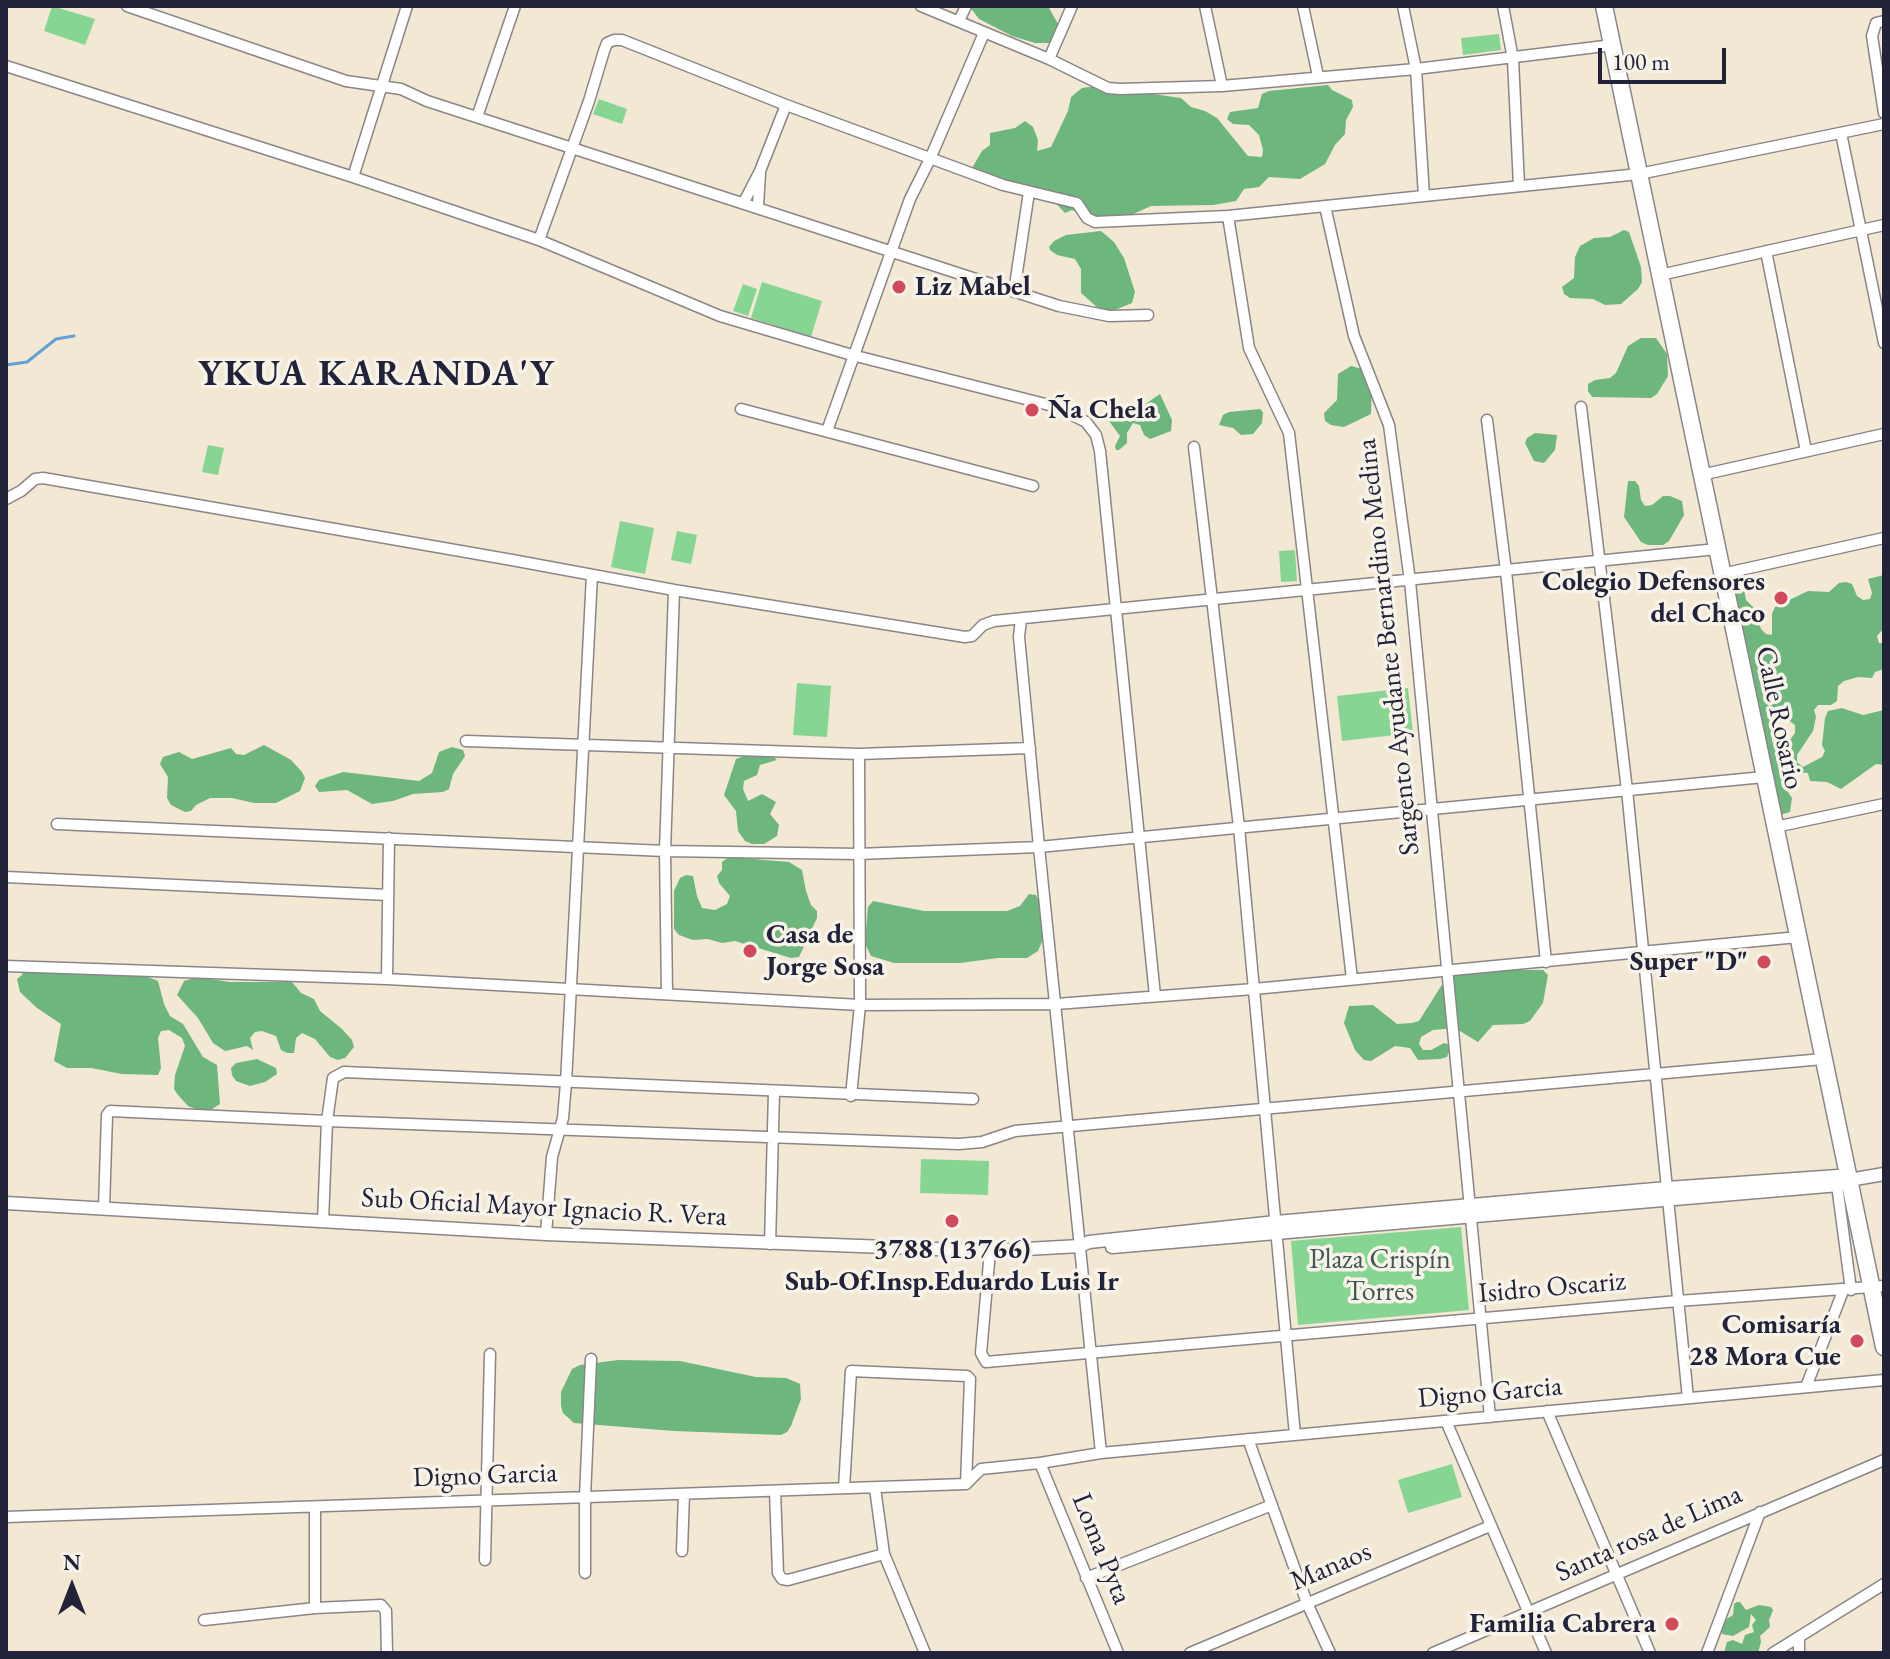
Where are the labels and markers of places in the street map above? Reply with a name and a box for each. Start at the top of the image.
place label: Liz Mabel [915,270,1031,304]
marker: Liz Mabel [890,278,908,296]
place label: Ña Chela [1048,393,1157,427]
marker: Ña Chela [1023,401,1041,419]
place label: Colegio Defensores del Chaco [1542,565,1765,631]
marker: Colegio Defensores del Chaco [1772,589,1790,607]
place label: Casa de Jorge Sosa [766,918,884,984]
marker: Casa de Jorge Sosa [741,942,759,960]
place label: Super "D" [1630,945,1748,979]
marker: Super "D" [1755,953,1773,971]
marker: 3788 (13766) Sub-Of.Insp.Eduardo Luis Ir [943,1212,961,1230]
place label: 3788 (13766) Sub-Of.Insp.Eduardo Luis Ir [785,1233,1119,1299]
place label: Comisaría 28 Mora Cue [1688,1308,1841,1374]
marker: Comisaría 28 Mora Cue [1848,1332,1866,1350]
place label: Familia Cabrera [1469,1607,1656,1641]
marker: Familia Cabrera [1663,1615,1681,1633]

